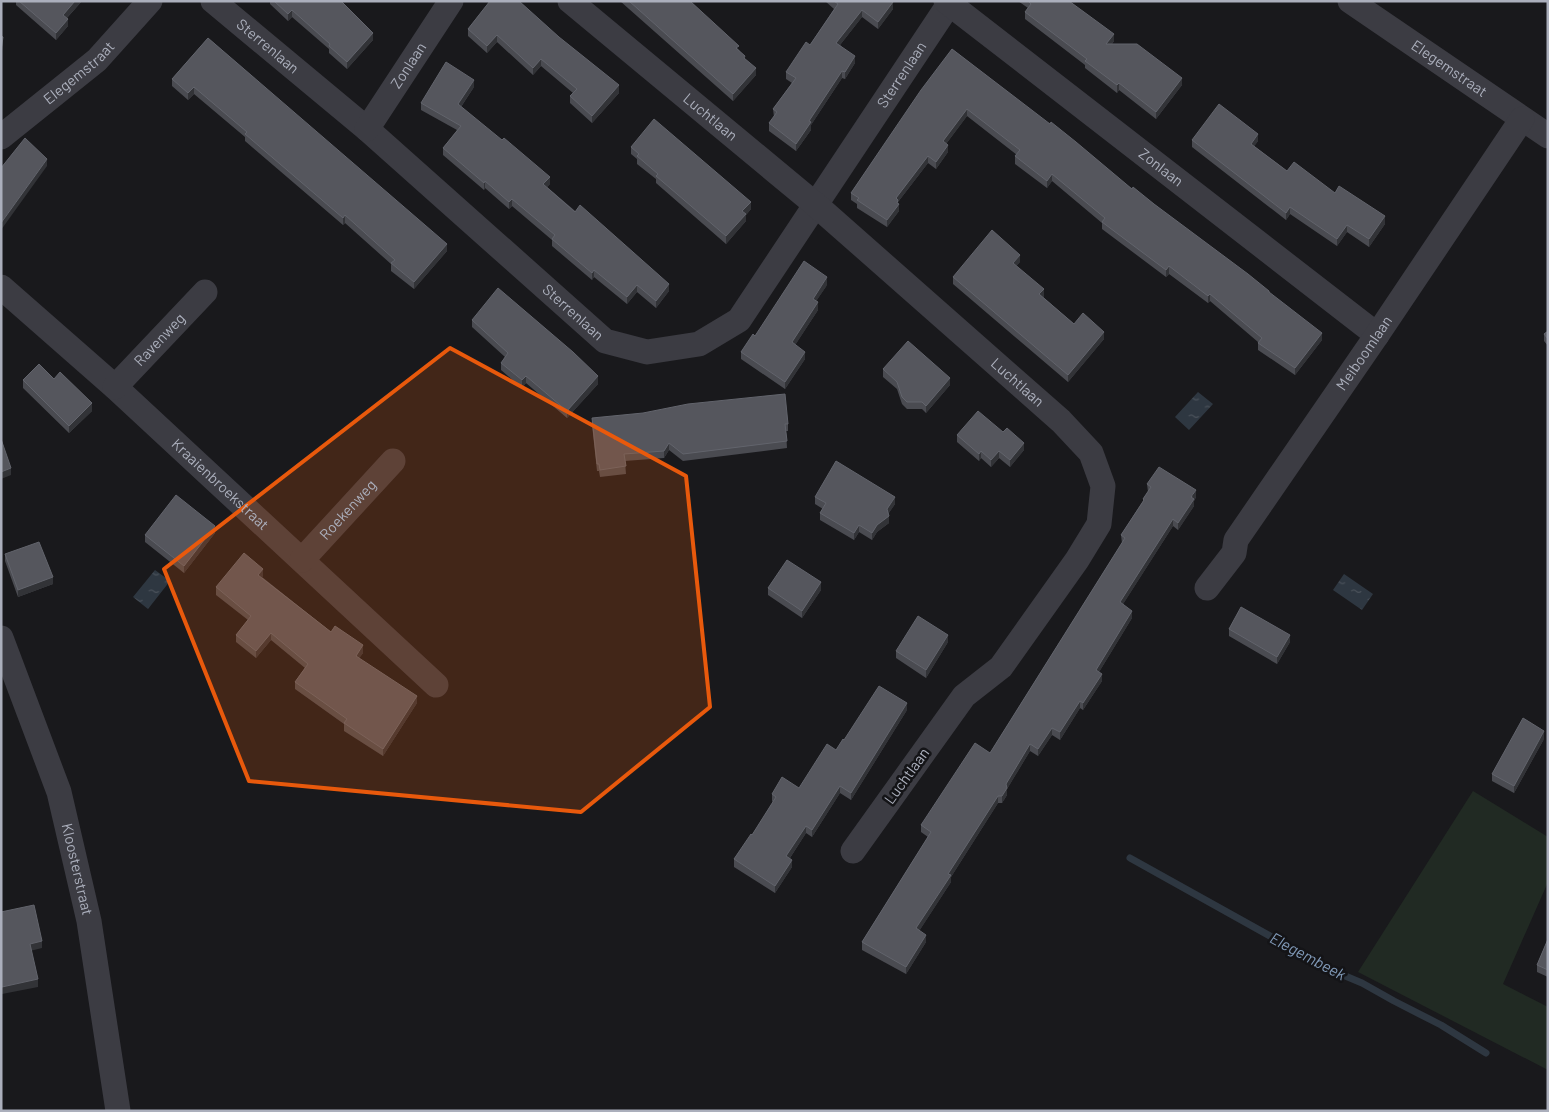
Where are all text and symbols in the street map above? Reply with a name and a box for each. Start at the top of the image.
street label: Sterrenlaan [233,14,303,77]
street label: Elegemstraat [1408,36,1491,100]
street label: Elegemstraat [39,37,118,108]
street label: Zonlaan [386,38,429,91]
street label: Sterrenlaan [873,38,930,111]
street label: Luchtlaan [680,89,741,144]
street label: Zonlaan [1136,144,1187,190]
street label: Sterrenlaan [539,280,608,344]
street label: Ravenweg [130,309,188,369]
street label: Meiboomlaan [1332,312,1395,393]
street label: Luchtlaan [988,354,1048,410]
street label: Kraaienbroekstraat [168,434,273,533]
street label: Roekenweg [315,476,379,543]
street label: Luchtlaan [880,744,933,807]
street label: Kloosterstraat [59,821,97,917]
water label: Elegembeek [1267,928,1350,984]

